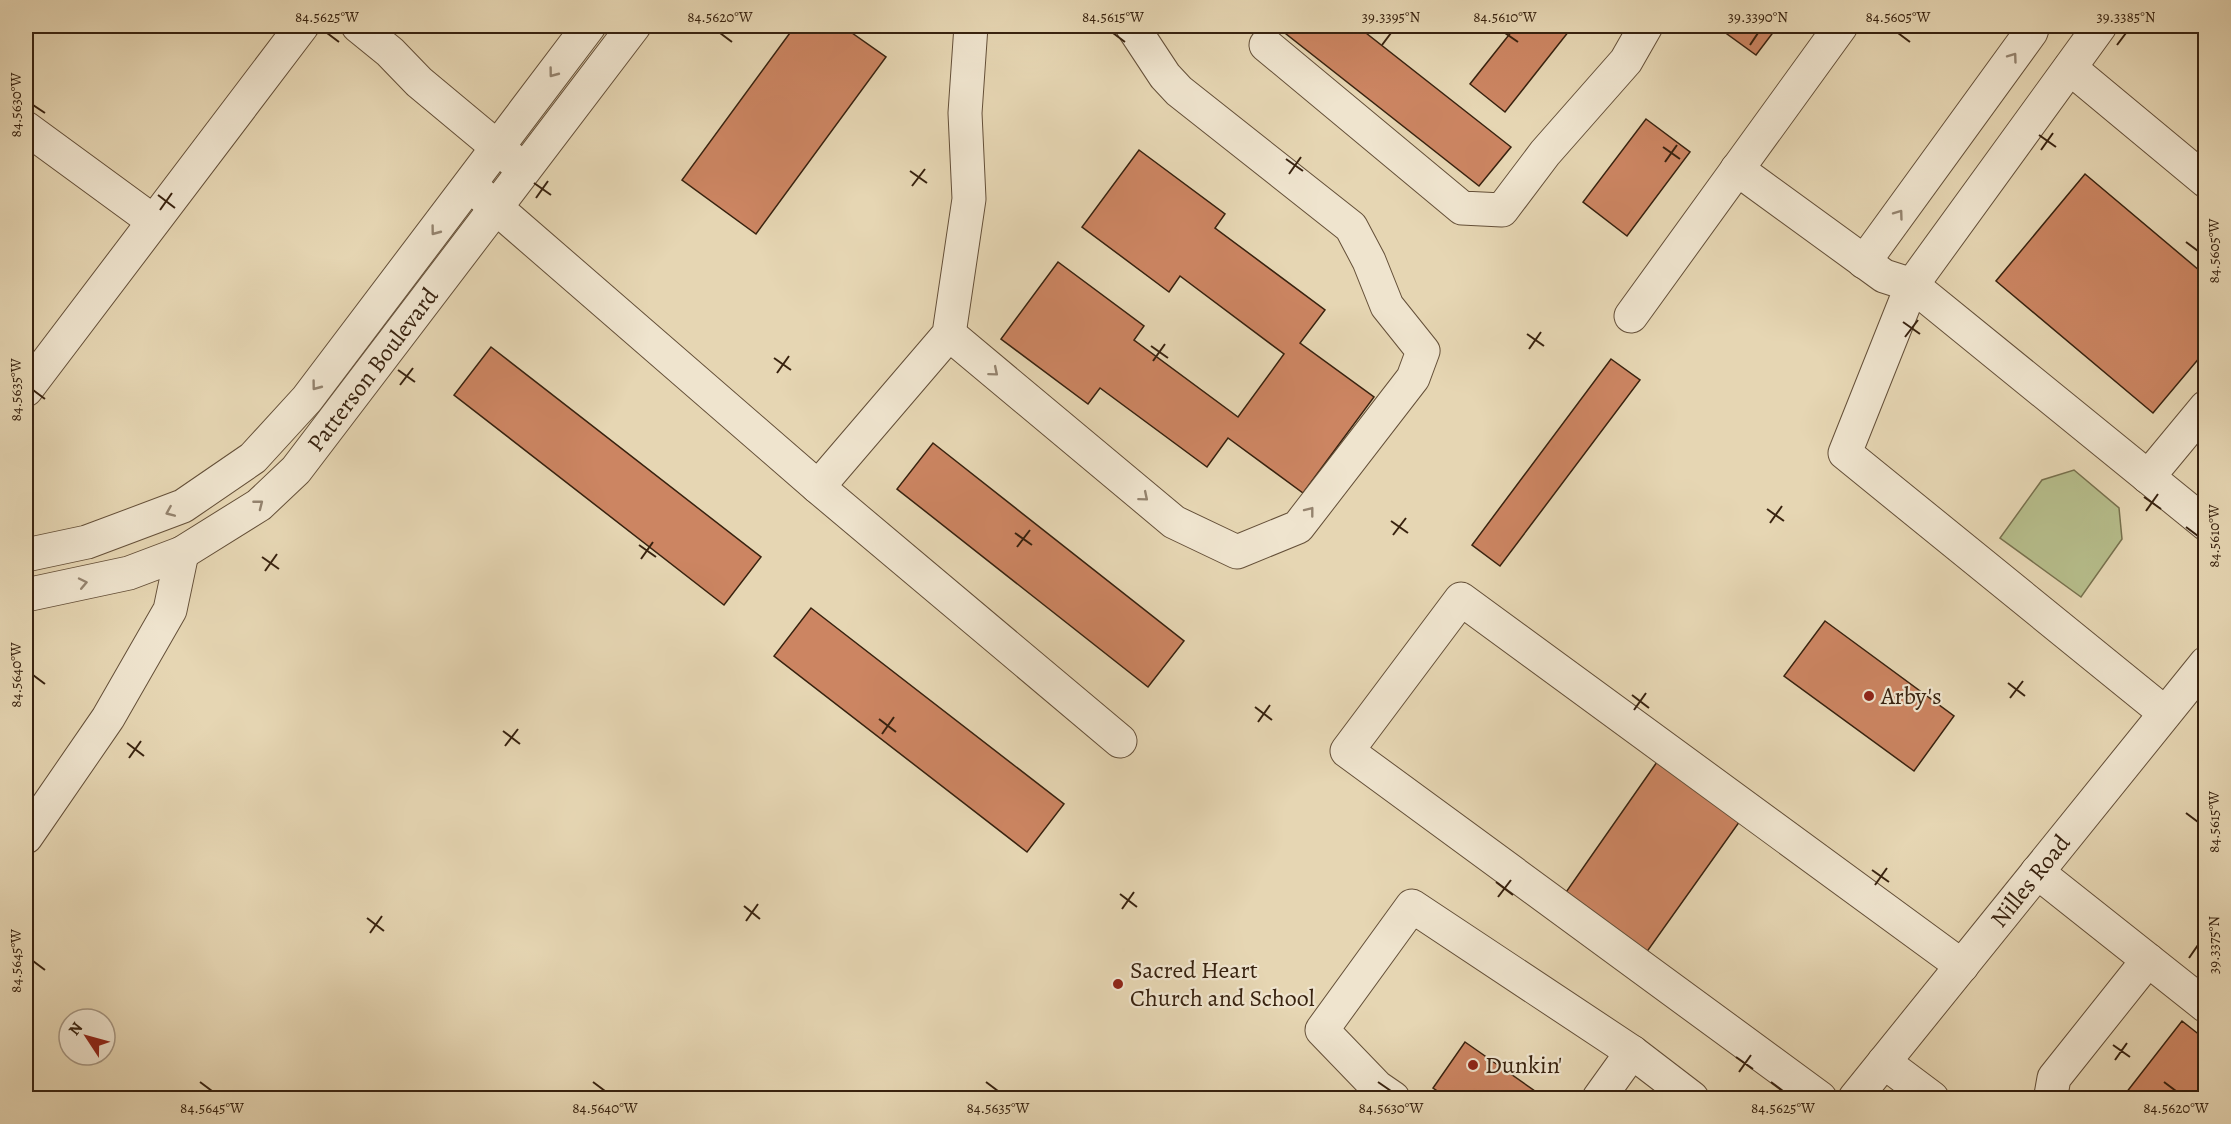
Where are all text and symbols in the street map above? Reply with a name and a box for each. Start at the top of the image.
text: 84.5625°W [295,7,359,27]
text: 84.5620°W [687,7,753,27]
text: 84.5615°W [1082,7,1144,27]
text: 39.3395°N [1362,7,1421,27]
text: 84.5610°W [1473,7,1537,27]
text: 39.3390°N [1728,7,1788,27]
text: 84.5605°W [1866,7,1931,27]
text: 39.3385°N [2096,7,2156,27]
one-way arrow [2006,52,2017,63]
one-way arrow [550,67,561,78]
text: 84.5630°W [6,73,26,137]
one-way arrow [1891,210,1902,221]
text: 84.5605°W [2204,218,2224,283]
one-way arrow [431,225,442,236]
street label: Patterson Boulevard [300,281,445,458]
text: 84.5635°W [6,358,26,422]
one-way arrow [987,365,998,376]
one-way arrow [313,380,324,391]
one-way arrow [1137,490,1148,501]
one-way arrow [252,501,263,512]
text: 84.5610°W [2204,504,2224,568]
one-way arrow [165,505,176,517]
one-way arrow [1303,507,1314,518]
one-way arrow [77,577,87,590]
text: 84.5640°W [6,642,26,708]
place label: Arby's [1880,680,1942,712]
marker: Arby's [1862,689,1876,703]
text: 84.5615°W [2204,791,2224,853]
street label: Nilles Road [1983,828,2077,934]
text: 39.3375°N [2204,916,2224,974]
text: 84.5645°W [6,929,26,993]
place label: Sacred Heart Church and School [1130,954,1315,1014]
marker: Sacred Heart Church and School [1111,977,1125,991]
north arrow [57,1007,117,1067]
text: N [63,1017,88,1040]
place label: Dunkin' [1485,1049,1562,1081]
marker: Dunkin' [1466,1058,1480,1072]
text: 84.5645°W [180,1098,244,1118]
text: 84.5640°W [572,1098,638,1118]
text: 84.5635°W [966,1098,1030,1118]
text: 84.5630°W [1359,1098,1423,1118]
text: 84.5625°W [1751,1098,1815,1118]
text: 84.5620°W [2143,1098,2209,1118]

